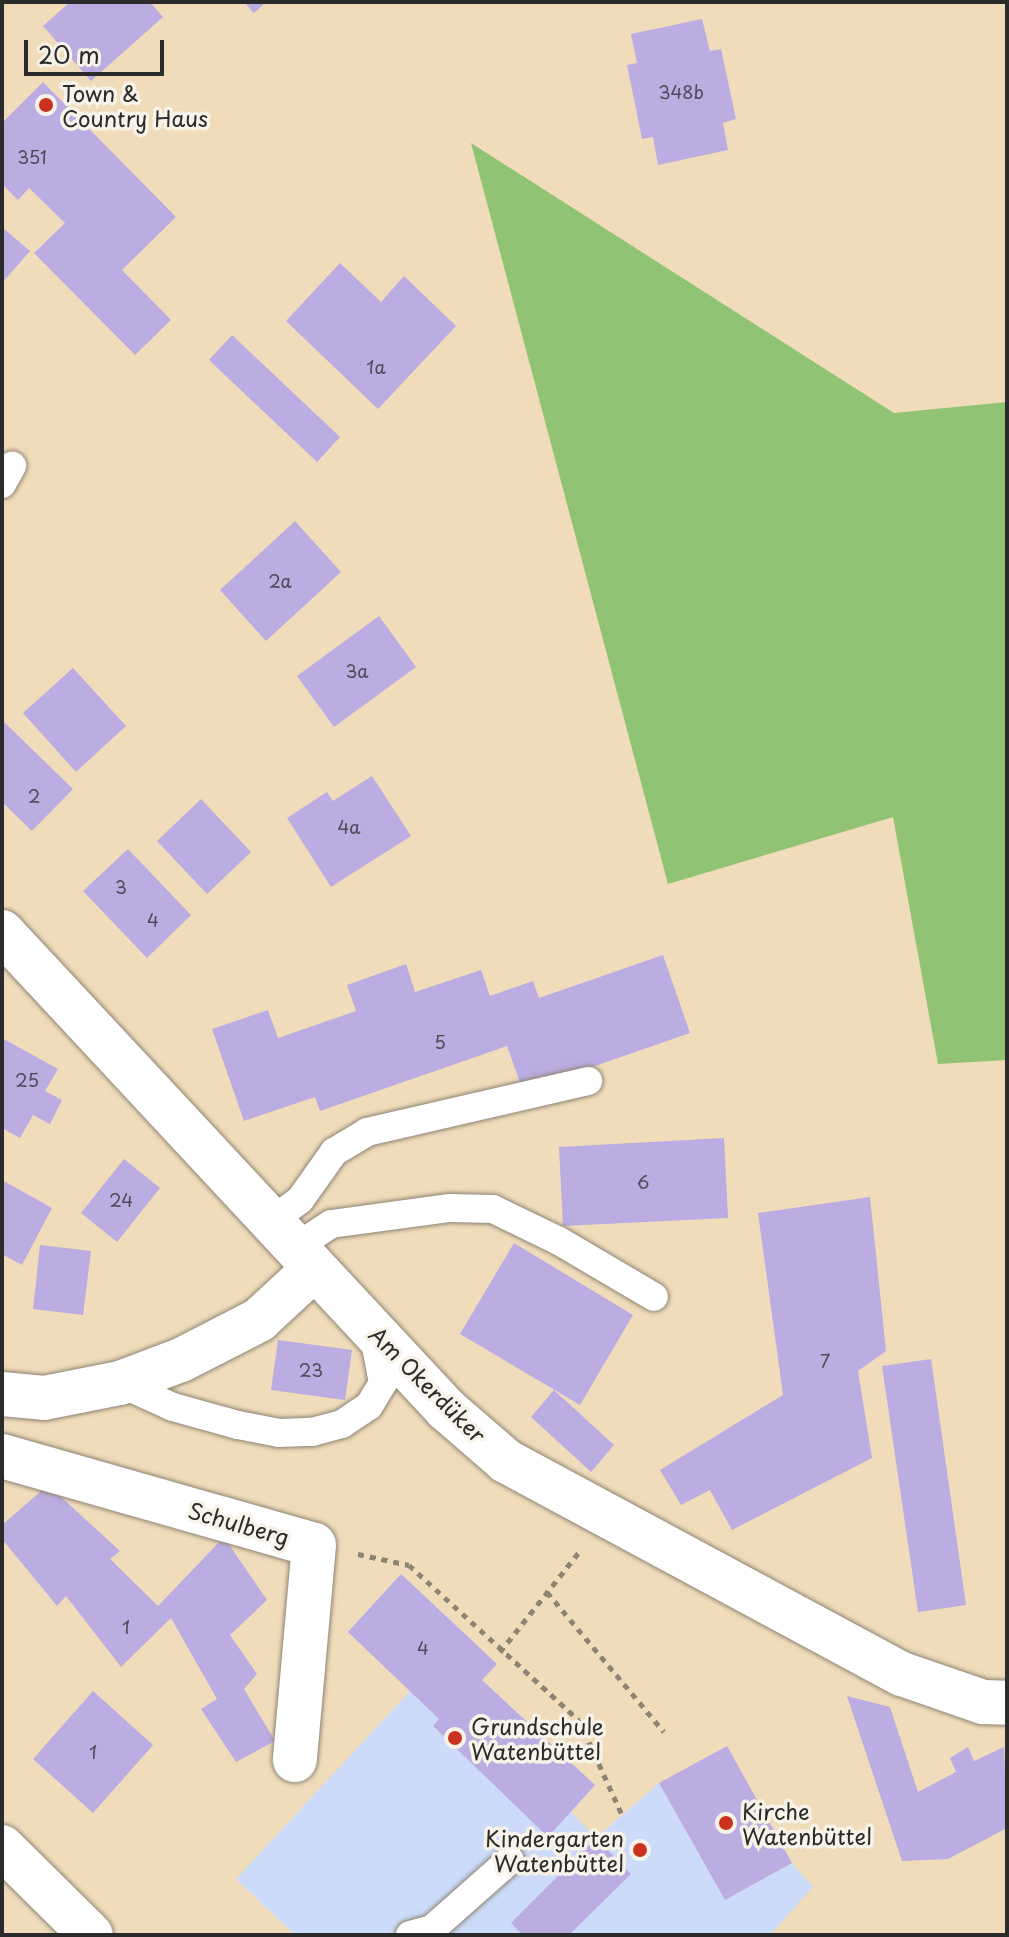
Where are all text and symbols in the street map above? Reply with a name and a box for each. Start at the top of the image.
scale bar [28,24,168,74]
text: 20 m [38,36,100,72]
place label: Town & Country Haus [62,79,210,130]
house number: 348b [658,81,704,103]
marker: Town & Country Haus [37,96,55,114]
house number: 351 [17,146,47,168]
house number: 1a [366,356,386,378]
house number: 2a [268,570,292,592]
house number: 3a [345,660,369,682]
house number: 2 [28,785,40,807]
house number: 4a [337,816,361,838]
house number: 3 [115,876,127,898]
house number: 4 [147,909,159,931]
house number: 5 [434,1031,446,1053]
house number: 25 [15,1069,39,1091]
house number: 6 [637,1171,649,1193]
house number: 24 [109,1189,133,1211]
street label: Am Okerdüker [364,1320,492,1448]
house number: 7 [820,1350,830,1372]
house number: 23 [299,1359,323,1381]
street label: Schulberg [186,1496,292,1550]
house number: 1 [122,1616,130,1638]
house number: 4 [417,1637,429,1659]
place label: Grundschule Watenbüttel [471,1712,604,1764]
marker: Grundschule Watenbüttel [446,1729,464,1747]
house number: 1 [89,1741,97,1763]
place label: Kirche Watenbüttel [742,1797,872,1848]
marker: Kirche Watenbüttel [717,1814,735,1832]
place label: Kindergarten Watenbüttel [485,1824,624,1876]
marker: Kindergarten Watenbüttel [631,1841,649,1859]

